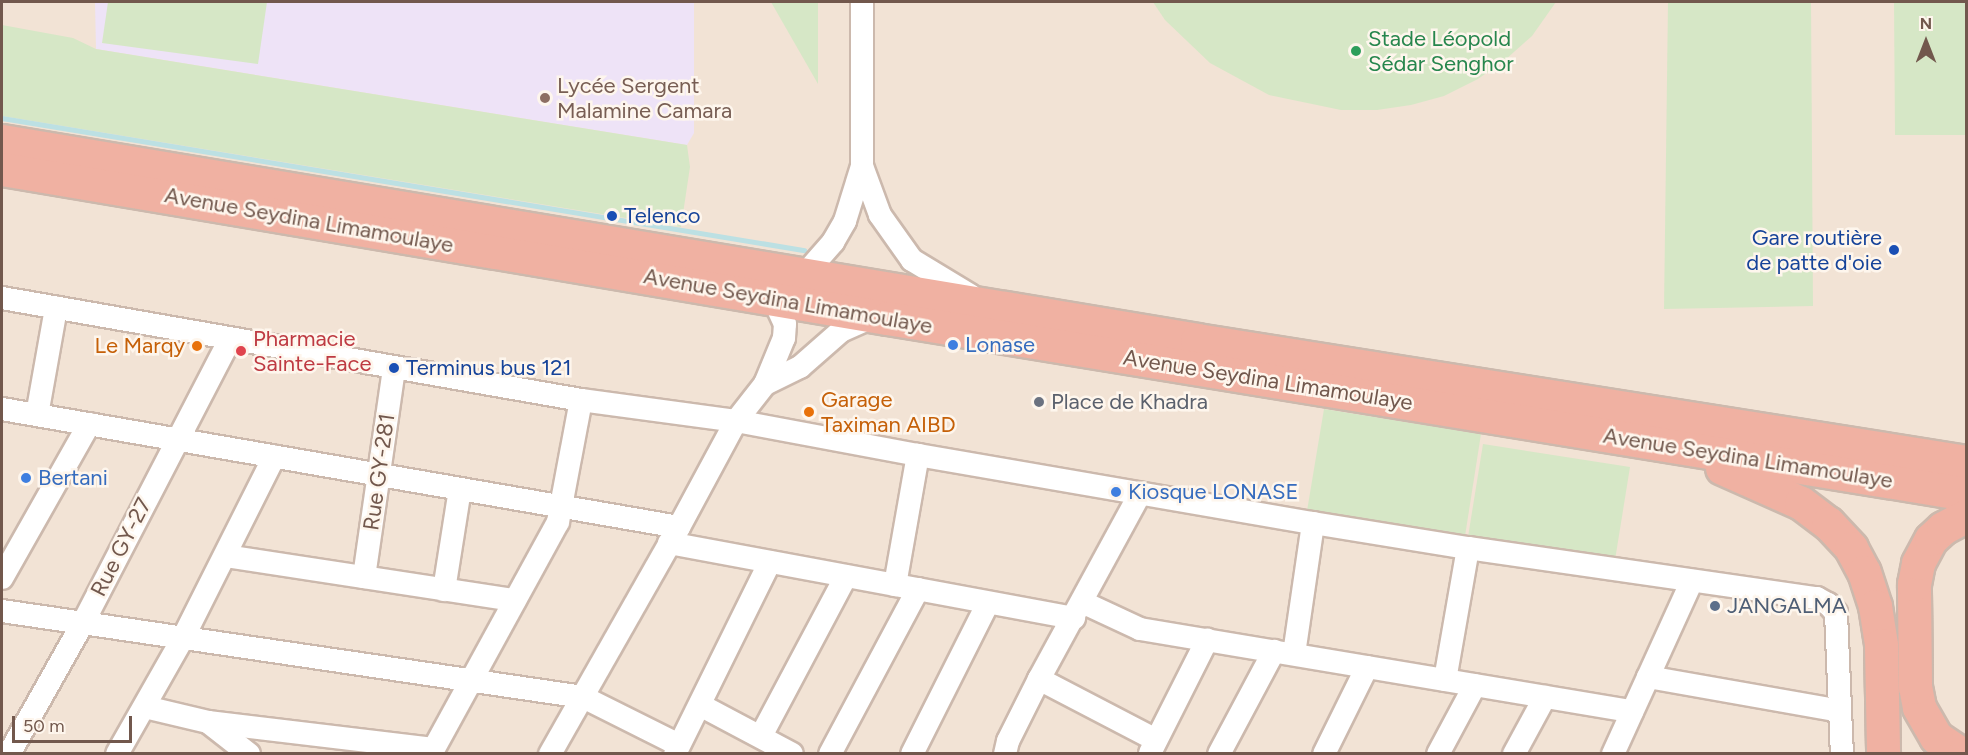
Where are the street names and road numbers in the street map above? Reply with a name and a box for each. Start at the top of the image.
street label: Avenue Seydina Limamoulaye [163,182,455,258]
street label: Avenue Seydina Limamoulaye [642,263,934,339]
street label: Avenue Seydina Limamoulaye [1121,344,1415,416]
street label: Rue GY-281 [358,412,400,532]
street label: Avenue Seydina Limamoulaye [1601,422,1895,494]
street label: Rue GY-27 [85,493,157,601]

